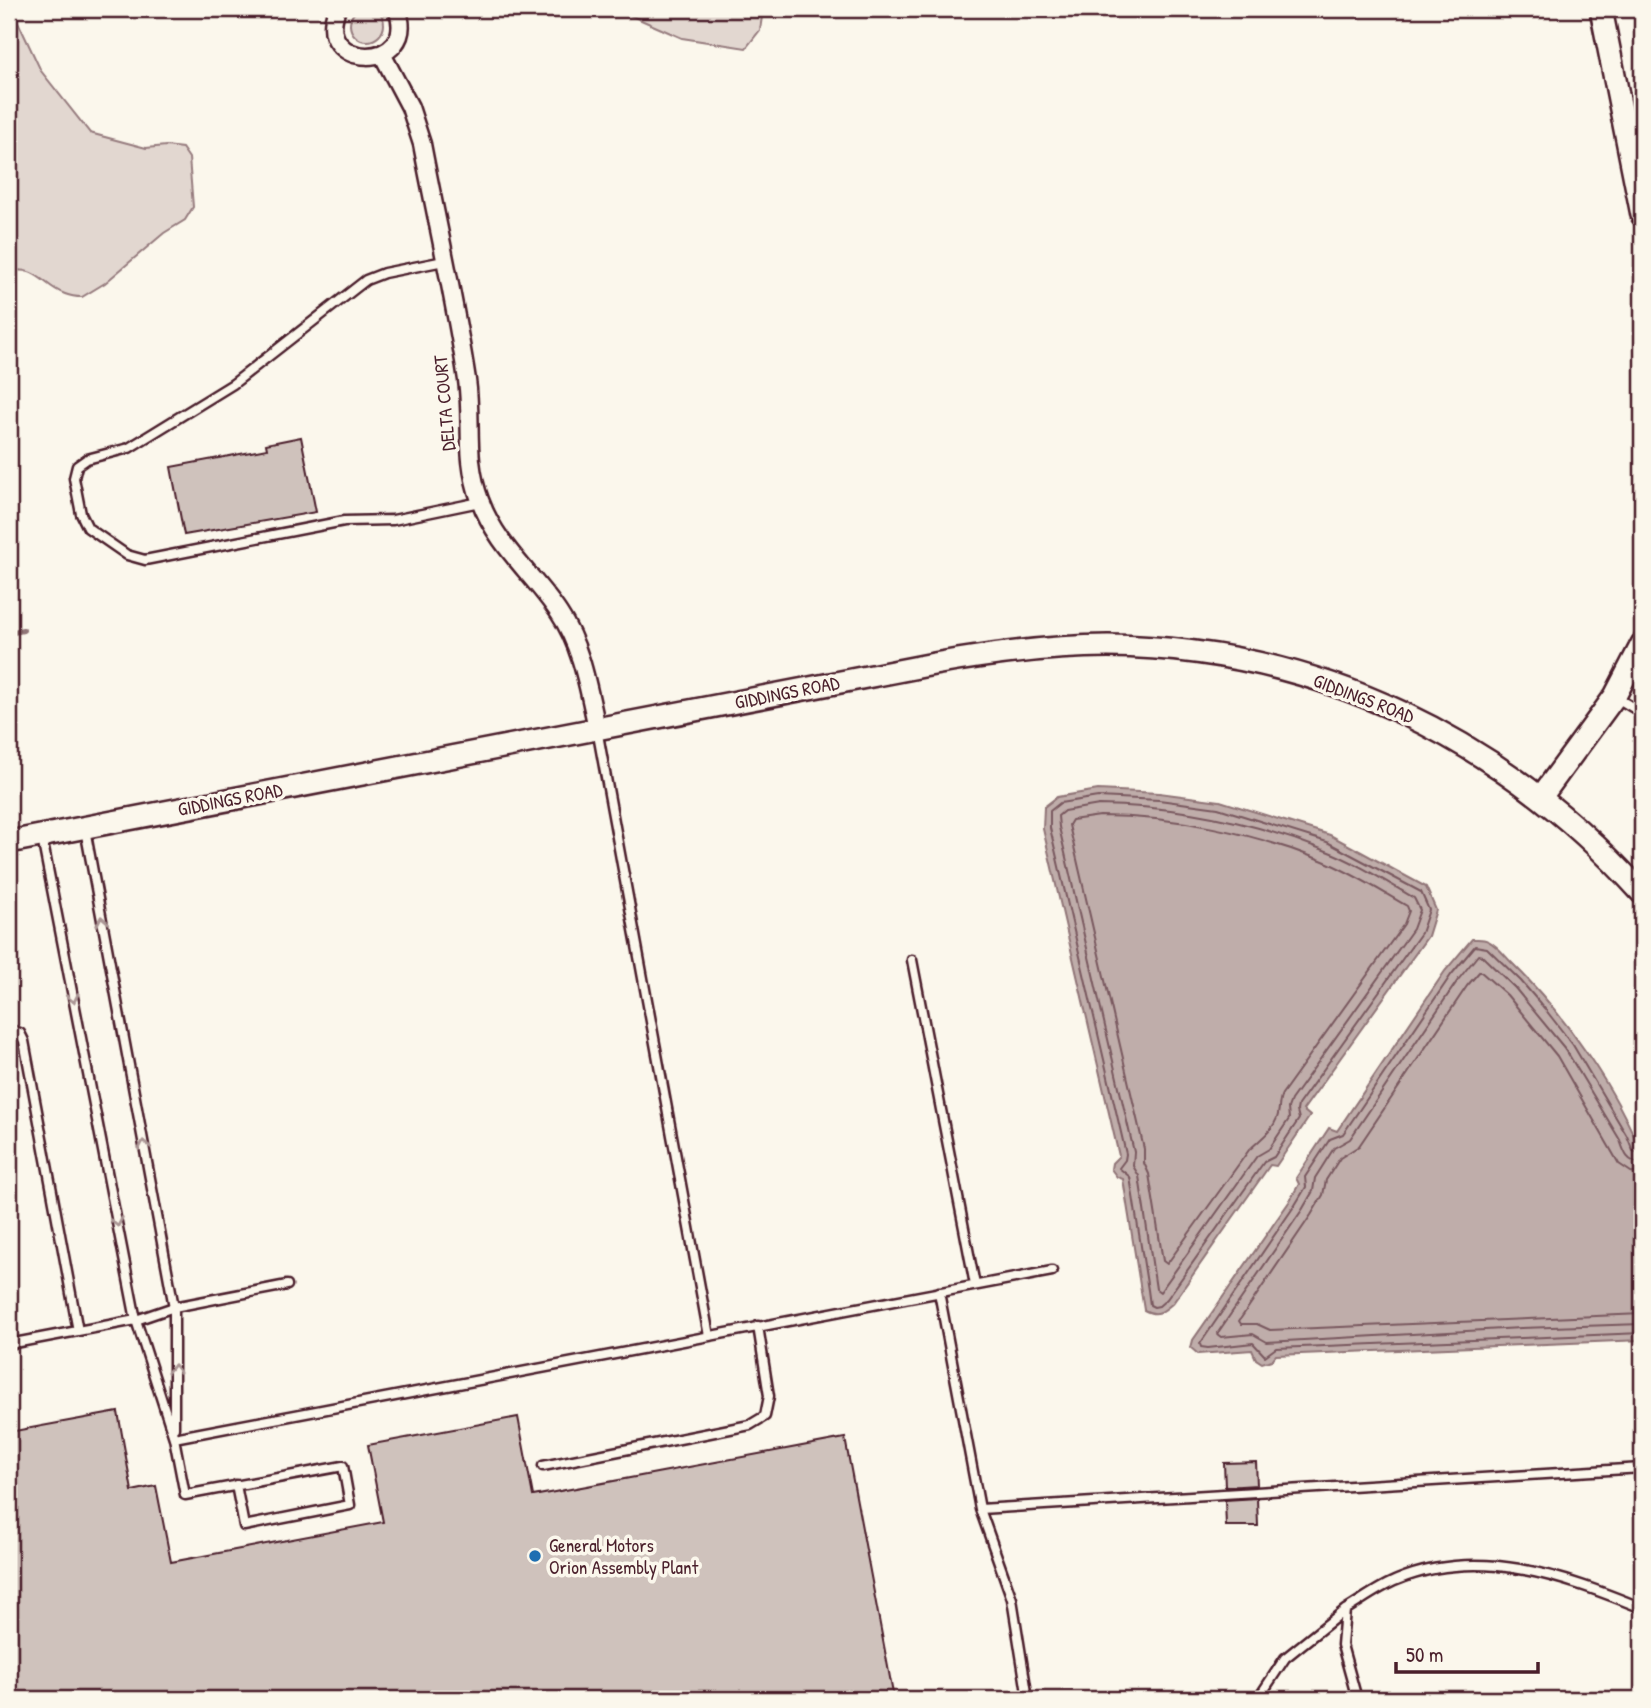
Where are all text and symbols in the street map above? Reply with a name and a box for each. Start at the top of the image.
street label: DELTA COURT [427,353,461,452]
street label: GIDDINGS ROAD [1310,667,1418,729]
street label: GIDDINGS ROAD [733,669,841,715]
street label: GIDDINGS ROAD [176,776,284,822]
one-way arrow [95,915,110,927]
one-way arrow [65,992,80,1004]
one-way arrow [137,1139,152,1151]
one-way arrow [109,1216,124,1228]
one-way arrow [166,1364,182,1374]
place label: General Motors Orion Assembly Plant [549,1532,699,1580]
marker: General Motors Orion Assembly Plant [527,1548,543,1564]
scale bar [1396,1631,1537,1675]
text: 50 m [1406,1640,1443,1669]

